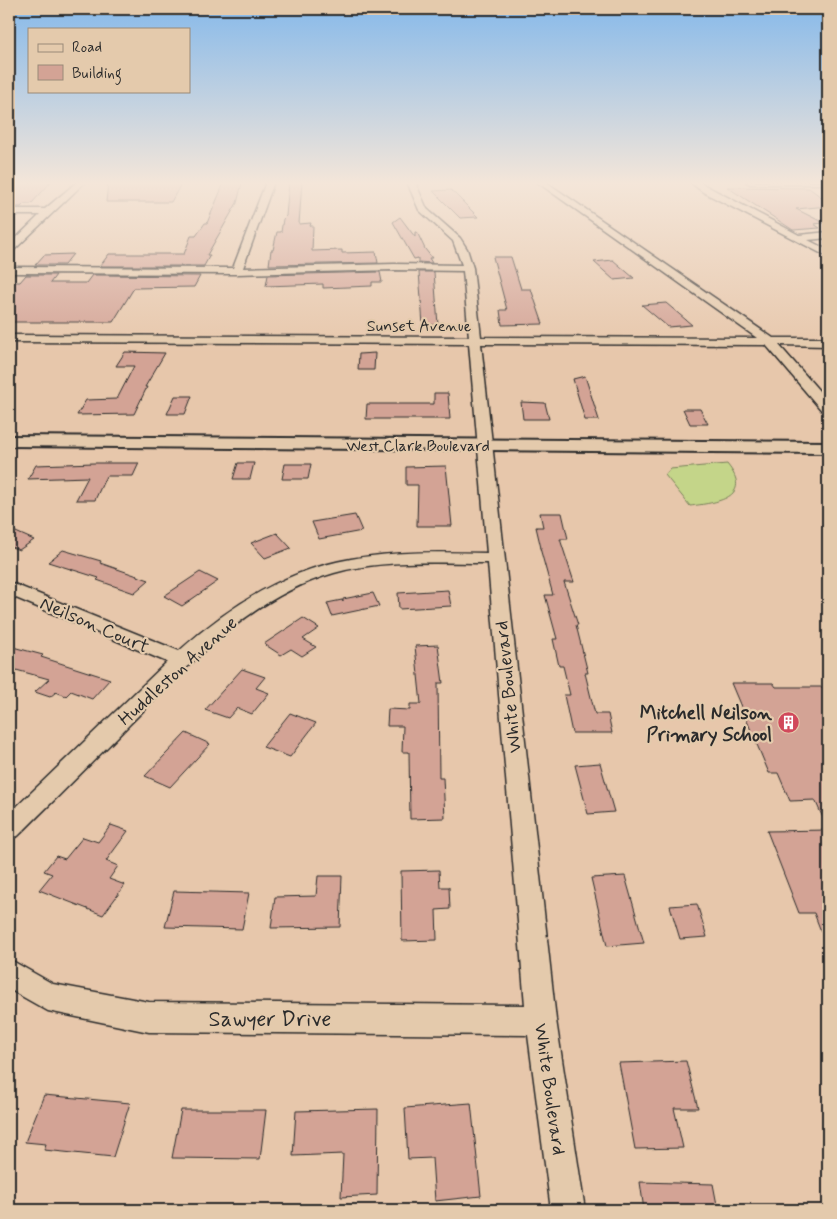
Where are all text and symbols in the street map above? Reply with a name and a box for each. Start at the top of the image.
legend [28,28,190,92]
text: Road [72,38,102,58]
text: Building [72,64,122,85]
street label: Sunset Avenue [367,316,472,337]
street label: West Clark Boulevard [346,436,490,457]
street label: Neilson Court [36,591,153,660]
street label: Huddleston Avenue [113,611,243,731]
street label: White Boulevard [489,619,528,754]
place label: Mitchell Neilson Primary School [640,701,772,748]
building icon: Mitchell Neilson Primary School [776,711,800,735]
street label: Sawyer Drive [209,1006,331,1034]
street label: White Boulevard [528,1022,571,1157]

